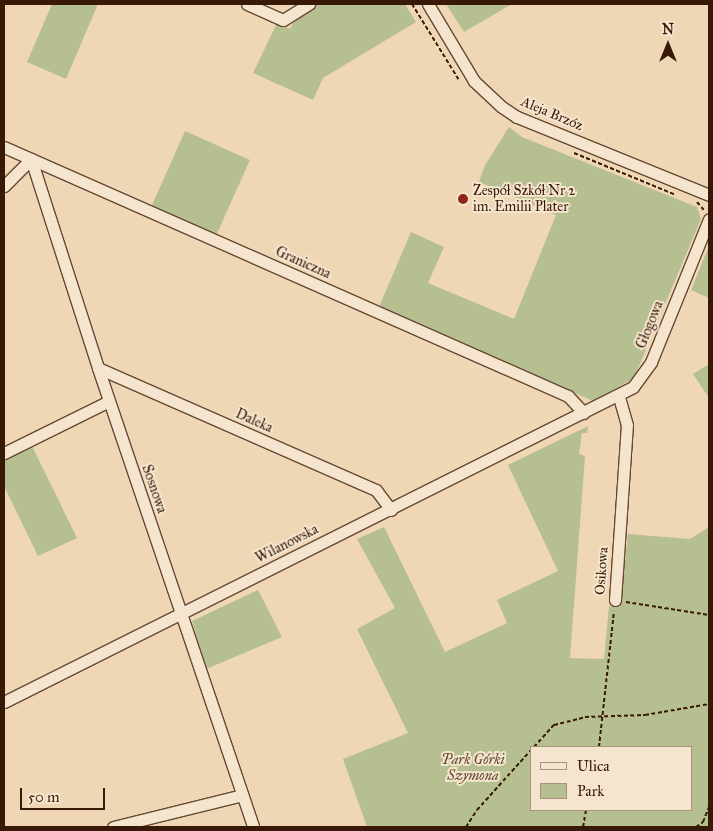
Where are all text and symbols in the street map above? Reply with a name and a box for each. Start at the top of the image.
north arrow [643,20,693,70]
text: N [662,21,674,38]
street label: Aleja Brzóz [518,93,586,135]
place label: Zespół Szkół Nr 2 im. Emilii Plater [473,183,575,216]
marker: Zespół Szkół Nr 2 im. Emilii Plater [457,193,469,205]
street label: Graniczna [273,243,333,283]
street label: Głogowa [633,299,667,351]
street label: Daleka [233,405,275,437]
street label: Sosnowa [138,463,170,515]
street label: Wilanowska [253,521,321,567]
street label: Osikowa [592,546,612,596]
legend [530,746,693,811]
park label: Park Górki Szymona [441,752,505,784]
text: Ulica [577,757,610,775]
scale bar [22,778,108,810]
text: Park [577,782,604,800]
text: 50 m [28,788,60,806]

